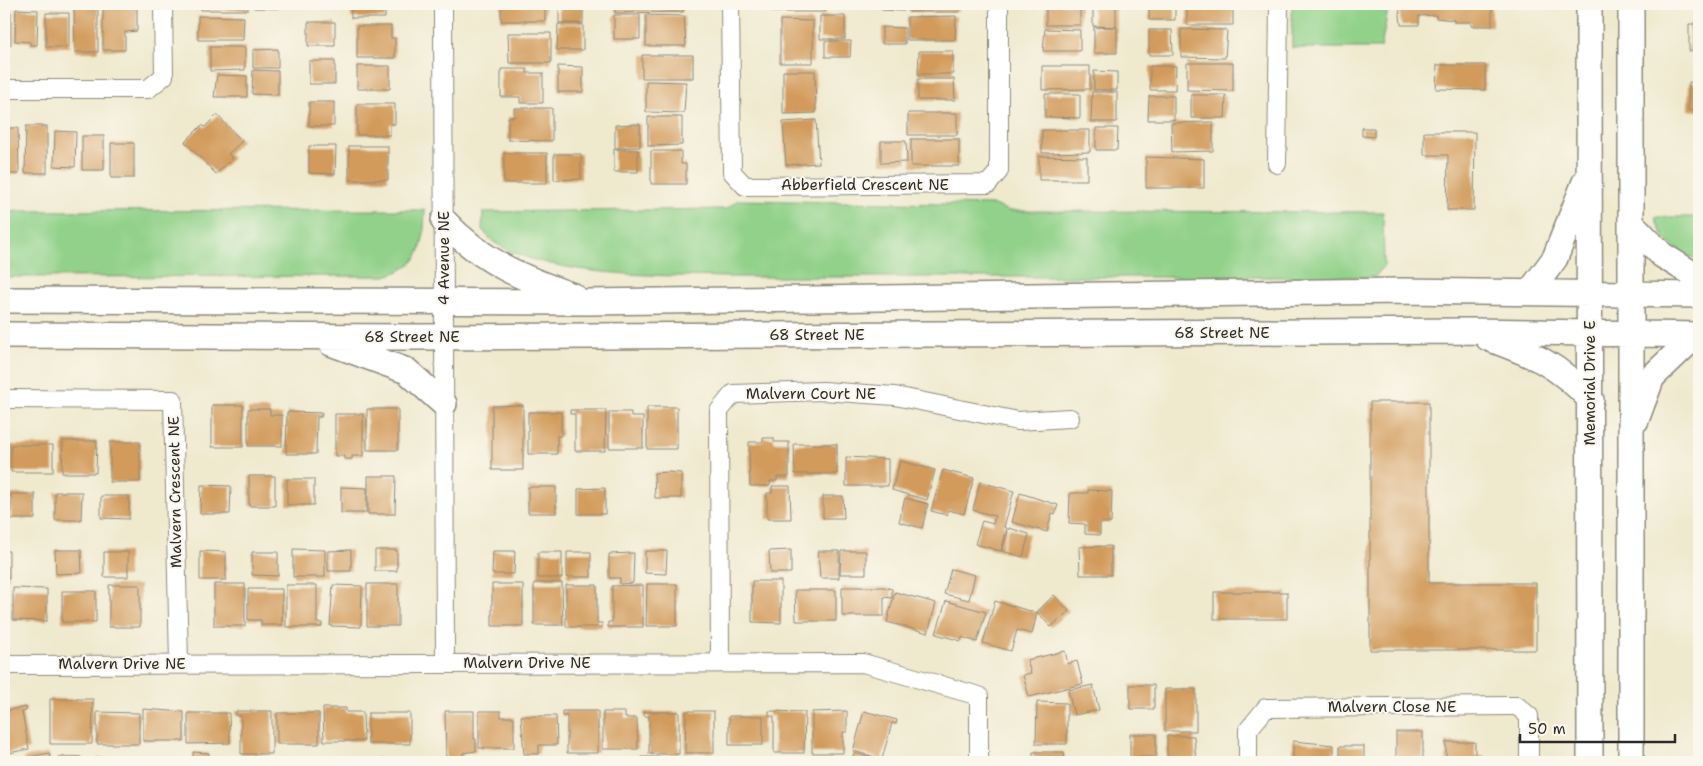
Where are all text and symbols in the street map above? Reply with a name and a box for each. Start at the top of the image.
street label: Abberfield Crescent NE [781,175,949,195]
street label: 4 Avenue NE [434,211,454,305]
street label: Memorial Drive E [1580,320,1600,446]
street label: 68 Street NE [1174,323,1270,343]
street label: 68 Street NE [769,325,865,345]
street label: 68 Street NE [364,327,460,347]
street label: Malvern Court NE [746,384,876,404]
street label: Malvern Crescent NE [164,416,186,568]
street label: Malvern Drive NE [463,653,591,673]
street label: Malvern Drive NE [58,654,186,674]
street label: Malvern Close NE [1328,697,1456,717]
scale bar [1520,711,1676,743]
text: 50 m [1528,719,1566,739]

